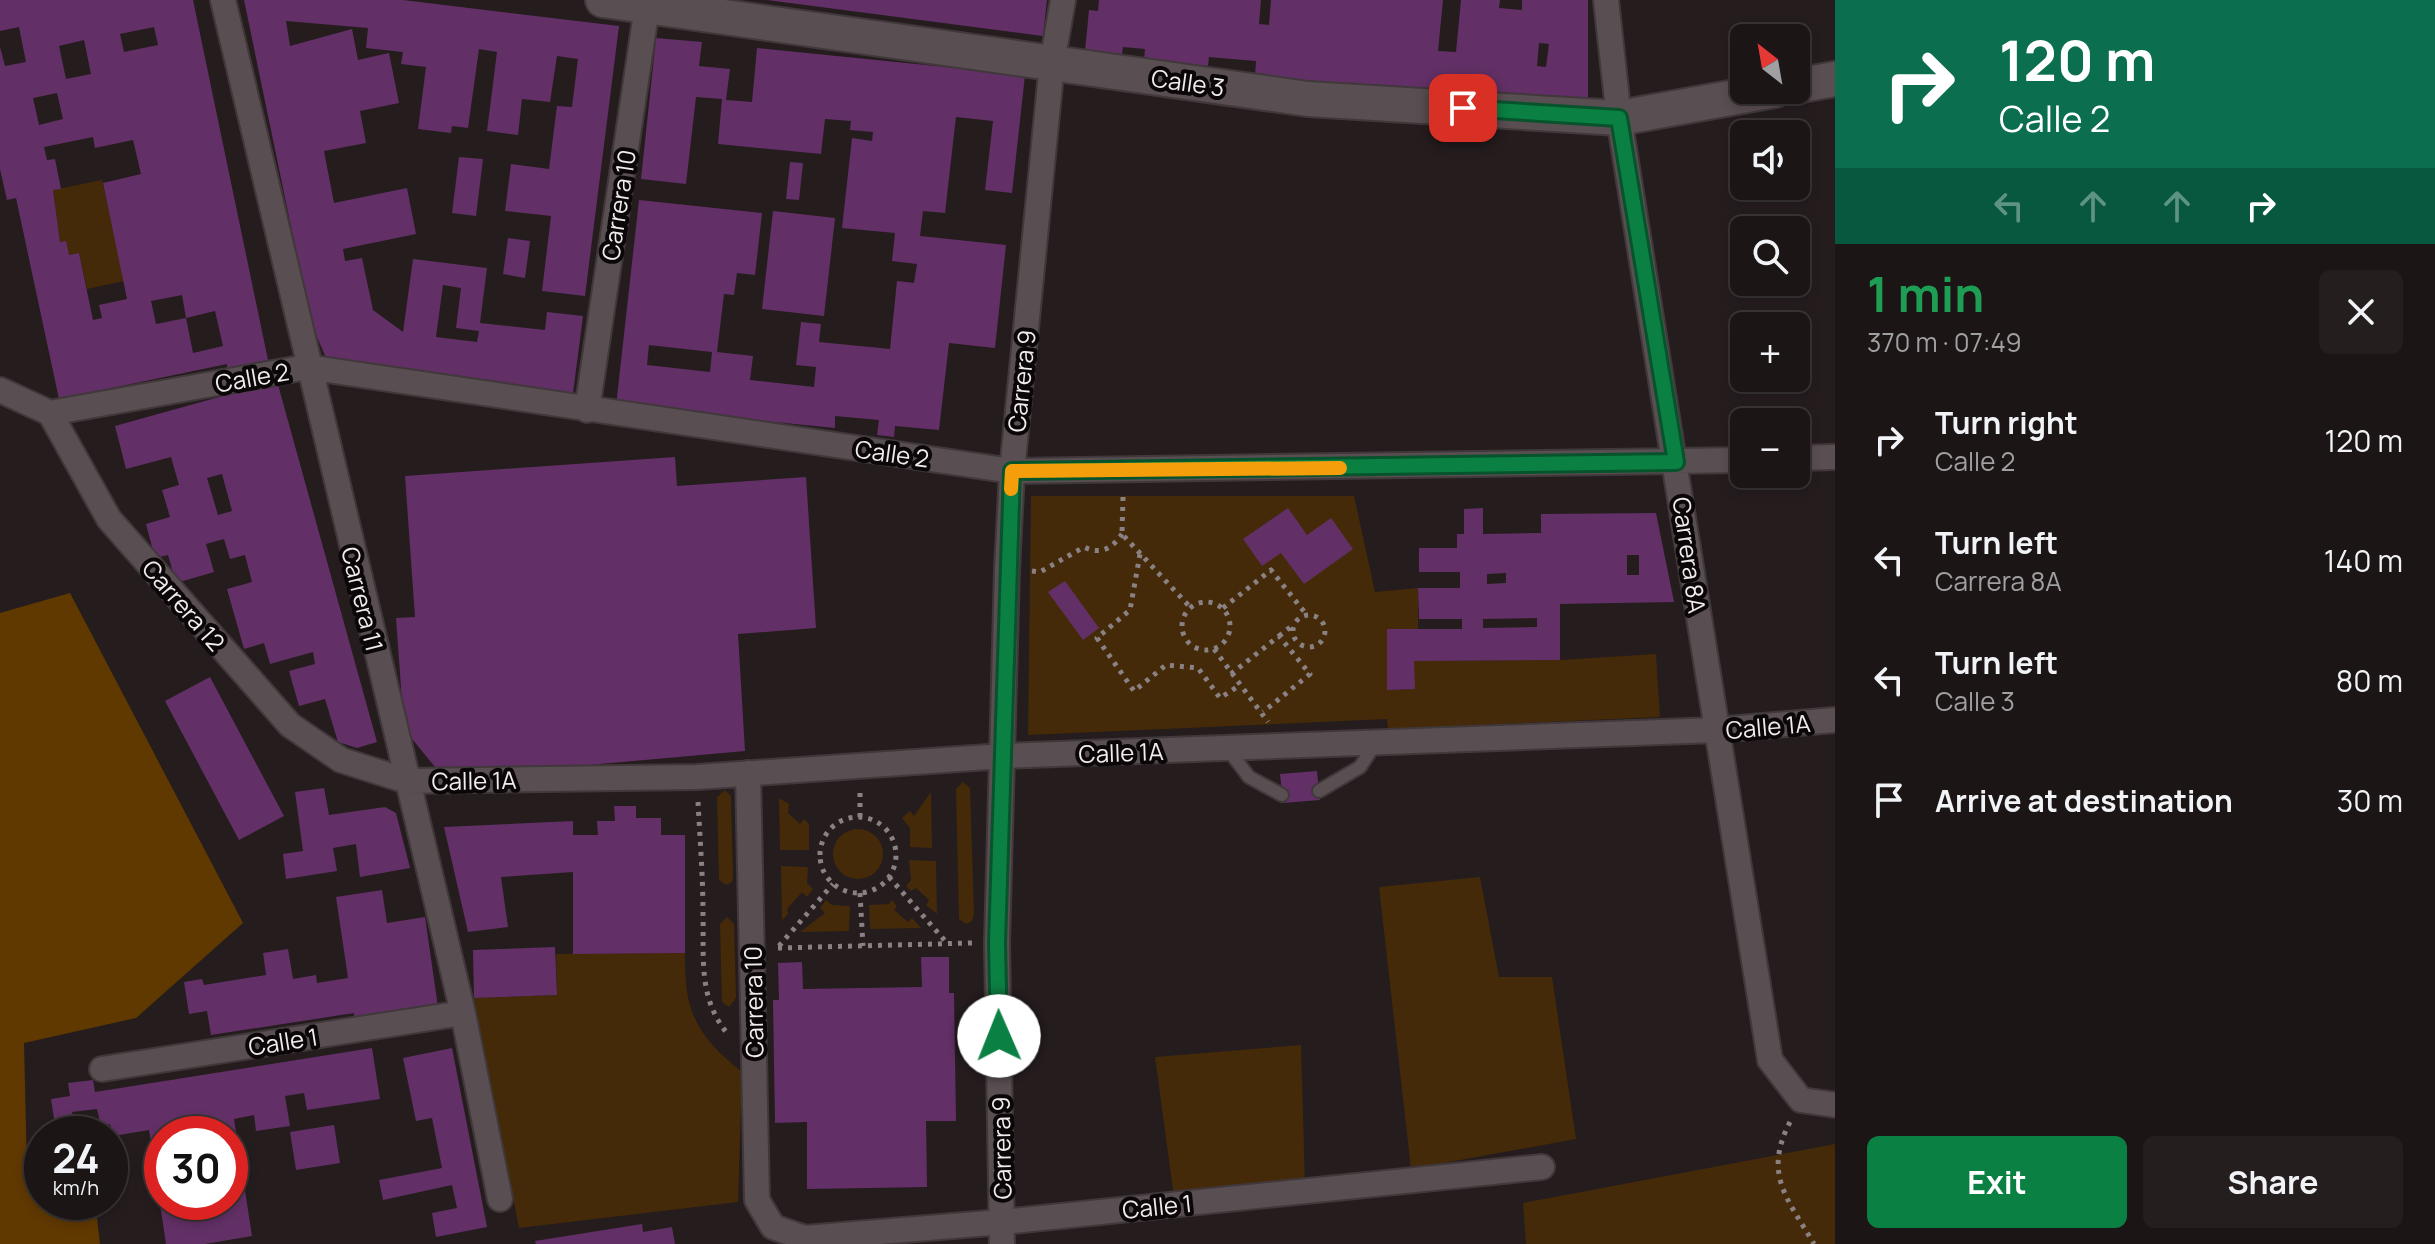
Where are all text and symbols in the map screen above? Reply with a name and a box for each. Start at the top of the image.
text: 120 m [1999,21,2155,98]
north arrow [1730,24,1810,104]
map controls [1730,24,1810,488]
icon: right [1867,32,1971,136]
street label: Calle 3 [1149,61,1227,103]
pin [1429,74,1497,142]
icon: arrive [1441,86,1485,130]
text: Calle 2 [1999,94,2110,143]
button: sound [1730,120,1810,200]
street label: Carrera 10 [593,147,643,263]
icon: left [1987,184,2031,228]
icon: ahead [2071,184,2115,228]
icon: ahead [2155,184,2199,228]
icon: right [2239,184,2283,228]
button: search [1730,216,1810,296]
text: 1 min [1867,261,1984,326]
button: close [2319,270,2403,354]
button: + [1730,312,1810,392]
text: 370 m · 07:49 [1867,324,2022,360]
street label: Carrera 9 [999,328,1043,434]
street label: Calle 2 [213,354,291,400]
text: Turn right [1935,402,2078,443]
button: − [1730,408,1810,488]
icon: right [1867,418,1911,462]
text: 120 m [2324,420,2403,461]
street label: Calle 2 [853,431,931,475]
text: Calle 2 [1935,443,2015,479]
street label: Carrera 8A [1666,495,1714,615]
text: Turn left [1935,522,2058,563]
icon: left [1867,538,1911,582]
text: 140 m [2324,540,2403,581]
street label: Carrera 11 [334,543,392,655]
street label: Carrera 12 [135,552,233,658]
text: Carrera 8A [1935,563,2062,599]
text: Turn left [1935,642,2058,683]
icon: left [1867,658,1911,702]
text: 80 m [2336,660,2403,701]
text: Calle 3 [1935,683,2015,719]
street label: Calle 1A [1724,706,1812,746]
street label: Calle 1A [1078,734,1164,770]
street label: Calle 1A [431,763,517,797]
icon: arrive [1867,778,1911,822]
text: Arrive at destination [1935,780,2233,821]
text: 30 m [2337,780,2403,821]
street label: Carrera 10 [736,946,770,1058]
position arrow [957,994,1041,1078]
street label: Calle 1 [246,1019,320,1063]
street label: Carrera 9 [984,1096,1018,1200]
speed limit sign: 30 [144,1116,248,1220]
text: 24 [52,1130,100,1185]
button: Exit [1867,1136,2127,1228]
button: Share [2143,1136,2403,1228]
text: km/h [53,1174,99,1201]
street label: Calle 1 [1121,1186,1193,1226]

